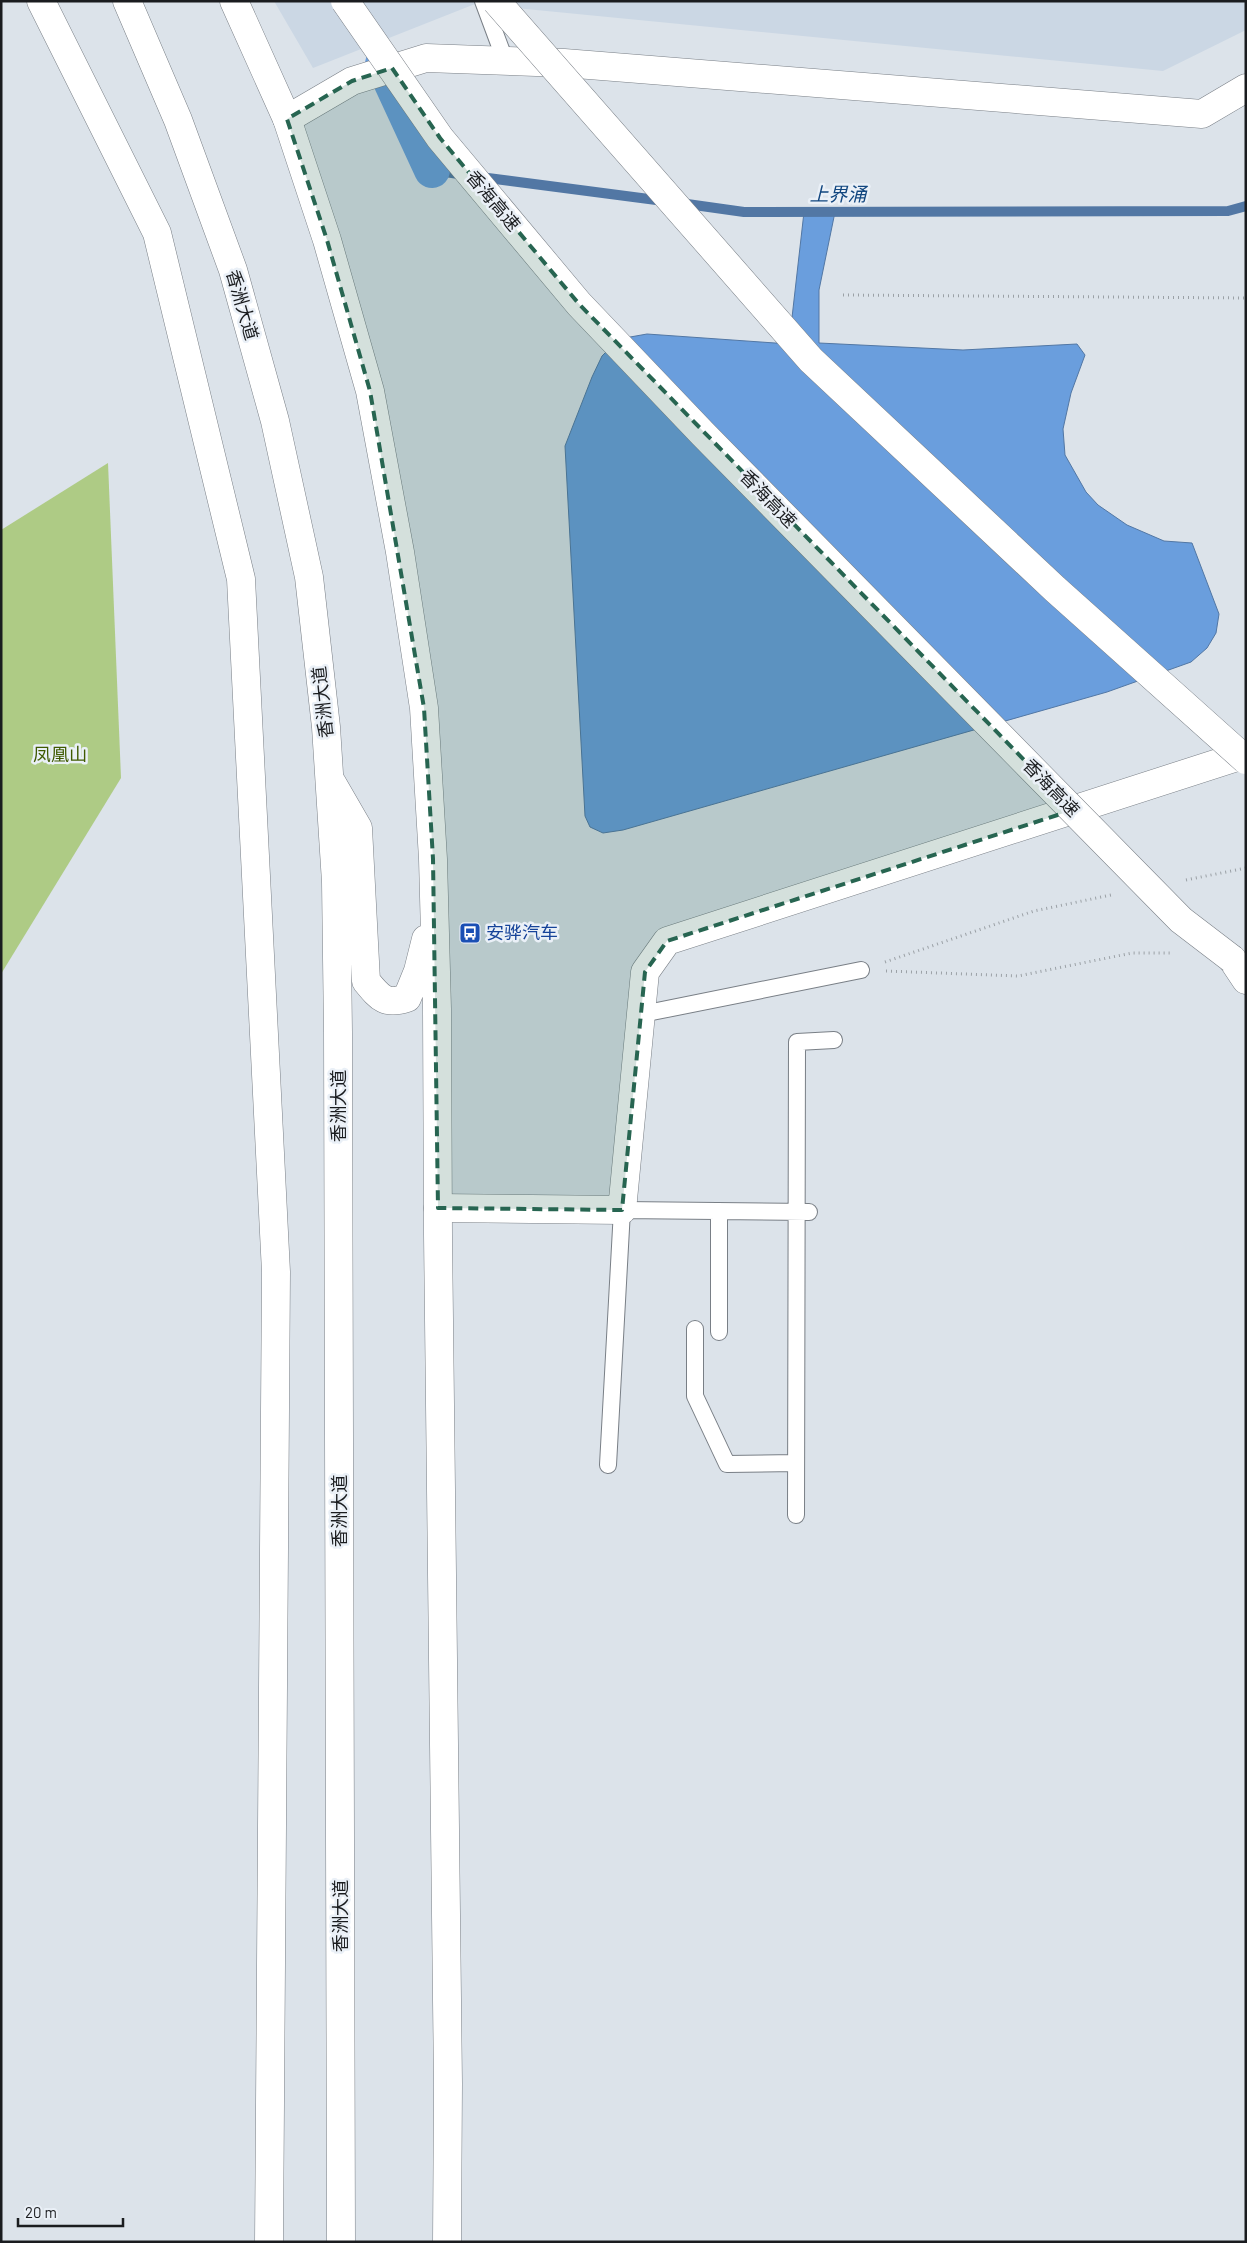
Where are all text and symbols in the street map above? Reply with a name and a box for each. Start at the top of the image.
street label: 香海高速 [462,166,525,235]
water label: 上界涌 [809,182,868,205]
street label: 香洲大道 [222,267,263,342]
street label: 香海高速 [736,465,802,532]
street label: 香洲大道 [307,665,337,739]
park label: 凤凰山 [33,743,87,765]
street label: 香海高速 [1019,754,1085,821]
bus stop icon: 安骅汽车 [458,921,482,945]
place label: 安骅汽车 [486,921,558,943]
street label: 香洲大道 [327,1070,349,1142]
street label: 香洲大道 [328,1475,350,1547]
street label: 香洲大道 [329,1880,351,1952]
scale bar [18,2196,122,2228]
text: 20 m [25,2203,57,2221]

